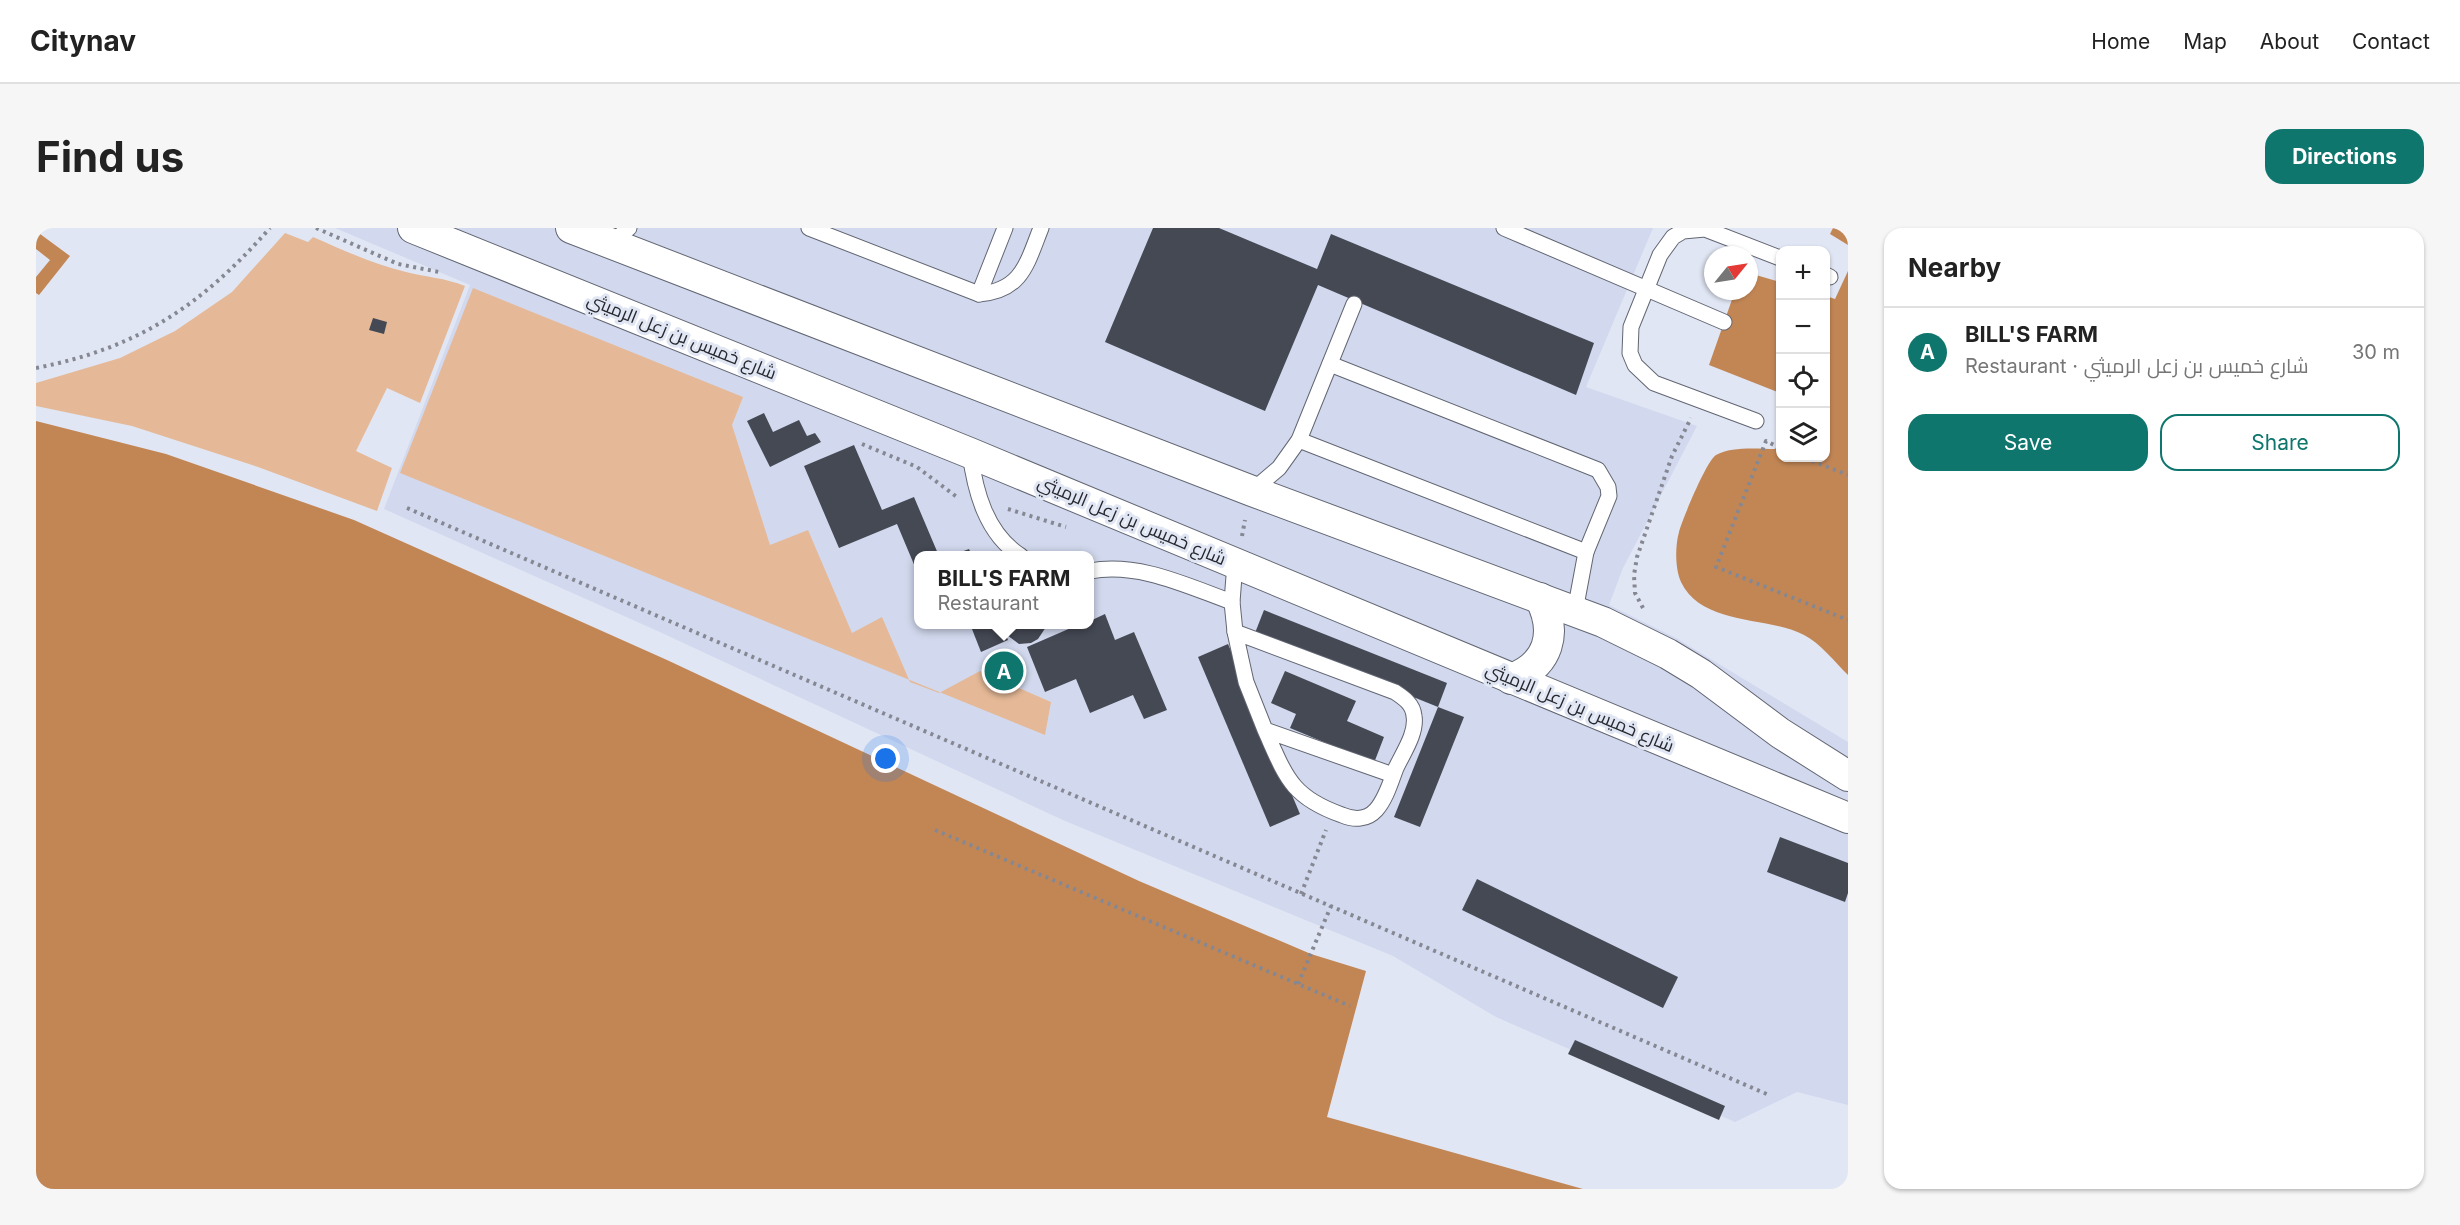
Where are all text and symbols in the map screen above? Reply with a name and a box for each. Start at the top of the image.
text: Citynav [30,24,136,58]
text: Home [2091,29,2150,54]
text: Map [2183,29,2227,54]
text: About [2260,29,2319,54]
text: Contact [2352,29,2430,54]
button: Directions [2265,129,2424,184]
text: Find us [36,131,184,182]
north arrow [1704,246,1758,300]
map controls [1776,246,1830,462]
button: + [1776,246,1830,300]
text: Nearby [1908,252,2001,283]
street label: شارع خميس بن زعل الرميثي [583,288,780,387]
button: − [1776,300,1830,354]
text: BILL'S FARM [1965,321,2098,347]
text: A [1920,340,1935,364]
text: 30 m [2352,340,2400,364]
button: locate [1776,354,1830,408]
text: Restaurant · شارع خميس بن زعل الرميثي [1965,354,2309,378]
button: layers [1776,408,1830,462]
button: Save [1908,414,2148,471]
button: Share [2160,414,2400,471]
street label: شارع خميس بن زعل الرميثي [1033,471,1229,573]
popup [914,551,1094,629]
text: BILL'S FARM [938,565,1070,591]
text: Restaurant [938,591,1039,615]
pin: A [984,648,1024,694]
street label: شارع خميس بن زعل الرميثي [1481,658,1677,760]
your location [871,744,900,773]

